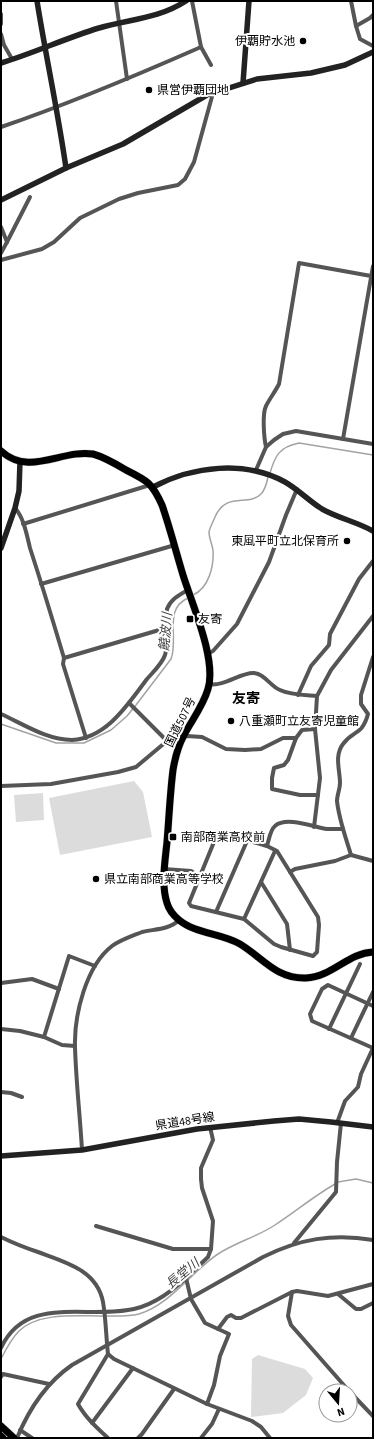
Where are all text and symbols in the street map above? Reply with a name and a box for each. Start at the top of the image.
place label: 伊覇貯水池 [235,33,295,50]
marker: 伊覇貯水池 [298,36,308,46]
place label: 県営伊覇団地 [157,82,229,99]
marker: 県営伊覇団地 [144,85,154,95]
place label: 東風平町立北保育所 [231,533,339,550]
marker: 東風平町立北保育所 [342,536,352,546]
water label: 饒波川 [155,610,177,652]
place label: 友寄 [198,611,222,628]
marker: 友寄 [185,614,195,624]
district label: 友寄 [232,689,260,709]
street label: 国道507号 [161,694,200,750]
place label: 八重瀬町立友寄児童館 [239,713,359,730]
marker: 八重瀬町立友寄児童館 [226,716,236,726]
place label: 南部商業高校前 [181,829,265,846]
marker: 南部商業高校前 [168,832,178,842]
place label: 県立南部商業高等学校 [104,871,224,888]
marker: 県立南部商業高等学校 [91,874,101,884]
street label: 県道48号線 [154,1108,216,1135]
water label: 長堂川 [162,1253,205,1293]
north arrow [318,1383,358,1423]
text: N [335,1404,347,1420]

